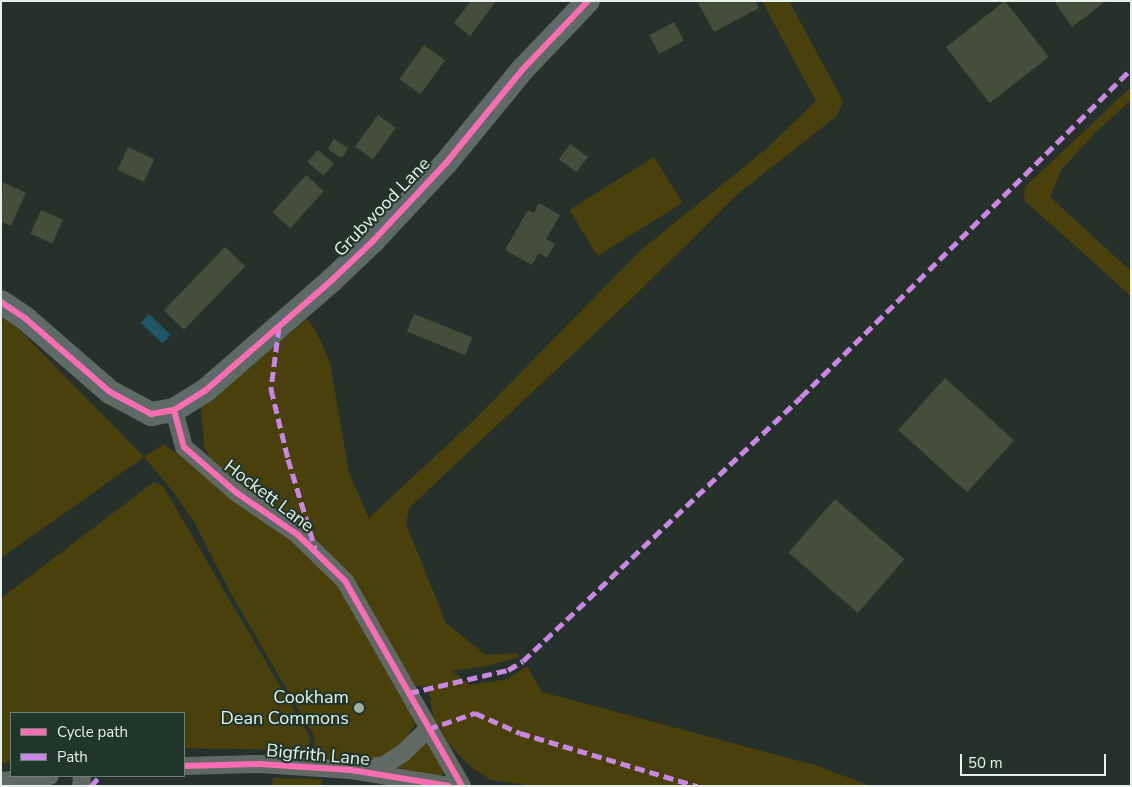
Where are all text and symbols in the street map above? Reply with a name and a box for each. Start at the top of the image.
street label: Grubwood Lane [329,153,435,261]
street label: Hockett Lane [220,455,318,537]
place label: Cookham Dean Commons [220,687,349,730]
marker: Cookham Dean Commons [353,702,365,714]
legend [10,712,185,777]
text: Cycle path [57,722,128,742]
street label: Bigfrith Lane [265,740,371,770]
scale bar [962,744,1108,776]
text: Path [57,747,88,767]
text: 50 m [968,753,1003,773]

